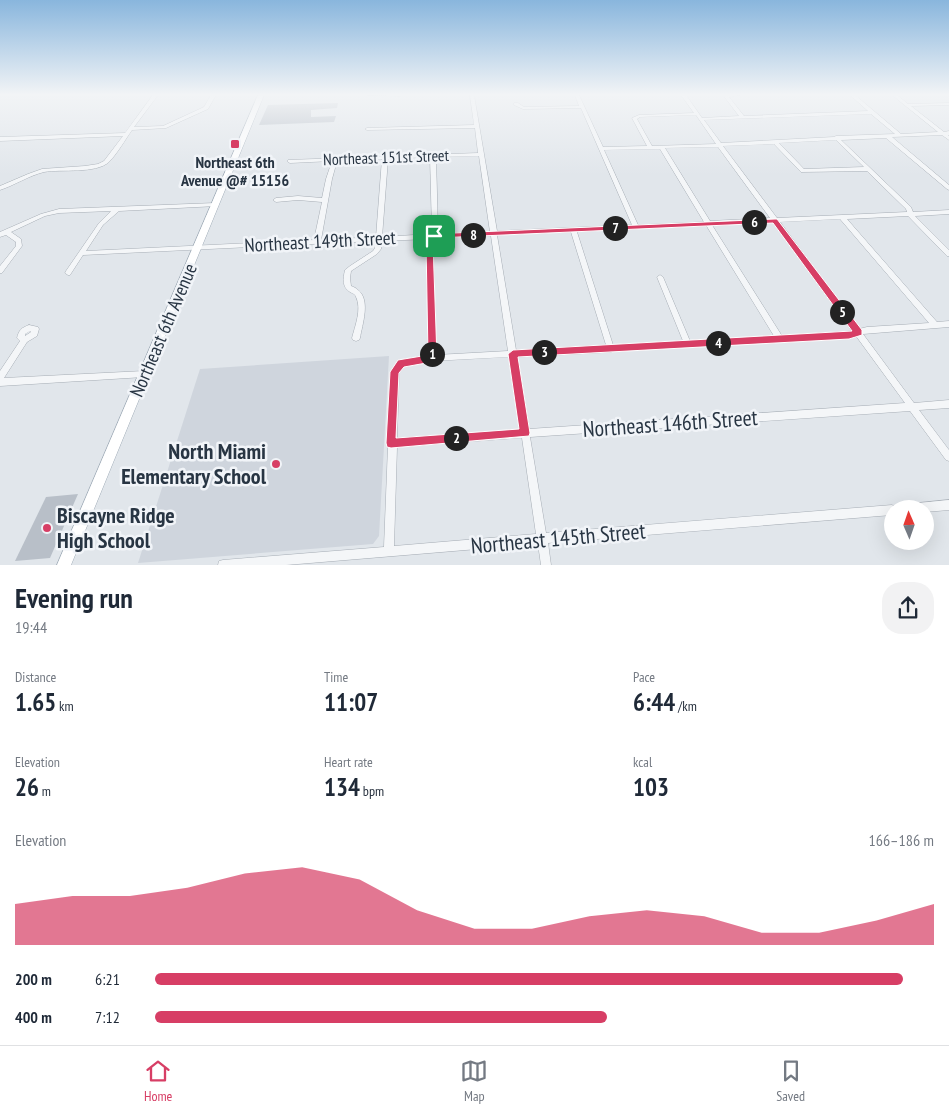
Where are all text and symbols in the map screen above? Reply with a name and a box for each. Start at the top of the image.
marker: Northeast 6th Avenue @# 15156 [229,138,241,150]
street label: Northeast 151st Street [323,145,450,169]
place label: Northeast 6th Avenue @# 15156 [180,152,289,190]
pin: 6 [742,210,766,234]
text: 6 [751,213,758,231]
pin [413,215,455,257]
pin: 7 [602,216,628,240]
text: 7 [612,219,619,237]
icon: arrive [420,222,448,250]
pin: 8 [460,222,486,248]
street label: Northeast 149th Street [244,225,397,257]
text: 8 [470,226,477,244]
street label: Northeast 6th Avenue [124,260,202,400]
pin: 5 [830,300,854,324]
text: 5 [839,303,846,321]
pin: 4 [706,330,730,356]
text: 4 [715,334,722,352]
pin: 3 [532,340,556,364]
pin: 1 [420,342,444,366]
text: 3 [541,343,548,361]
text: 1 [429,345,436,363]
street label: Northeast 146th Street [582,403,758,443]
pin: 2 [444,426,468,450]
text: 2 [453,429,460,447]
place label: North Miami Elementary School [121,437,267,490]
marker: North Miami Elementary School [270,458,282,470]
north arrow [884,500,934,550]
map controls [884,500,934,550]
place label: Biscayne Ridge High School [57,501,175,554]
street label: Northeast 145th Street [469,516,647,560]
marker: Biscayne Ridge High School [41,522,53,534]
text: Evening run [15,579,133,616]
button: share [882,582,934,634]
text: 19:44 [15,617,47,637]
text: Distance [15,668,56,686]
text: Time [324,668,348,686]
text: Pace [633,668,655,686]
text: 1.65 [15,686,56,718]
text: 11:07 [324,686,378,718]
text: 6:44 [633,686,675,718]
text: km [56,697,74,715]
text: /km [675,697,697,715]
text: Elevation [15,753,60,771]
text: Heart rate [324,753,373,771]
text: kcal [633,753,652,771]
text: 26 [15,771,39,803]
text: 134 [324,771,360,803]
text: 103 [633,771,669,803]
text: m [39,782,51,800]
text: bpm [360,782,384,800]
text: Elevation [15,830,66,850]
text: 166–186 m [869,830,934,850]
text: 200 m [15,969,52,989]
text: 6:21 [95,969,120,989]
text: 400 m [15,1007,52,1027]
text: 7:12 [95,1007,120,1027]
tab: Home [144,1057,172,1105]
tab: Map [460,1057,488,1105]
tab: Saved [776,1057,805,1105]

